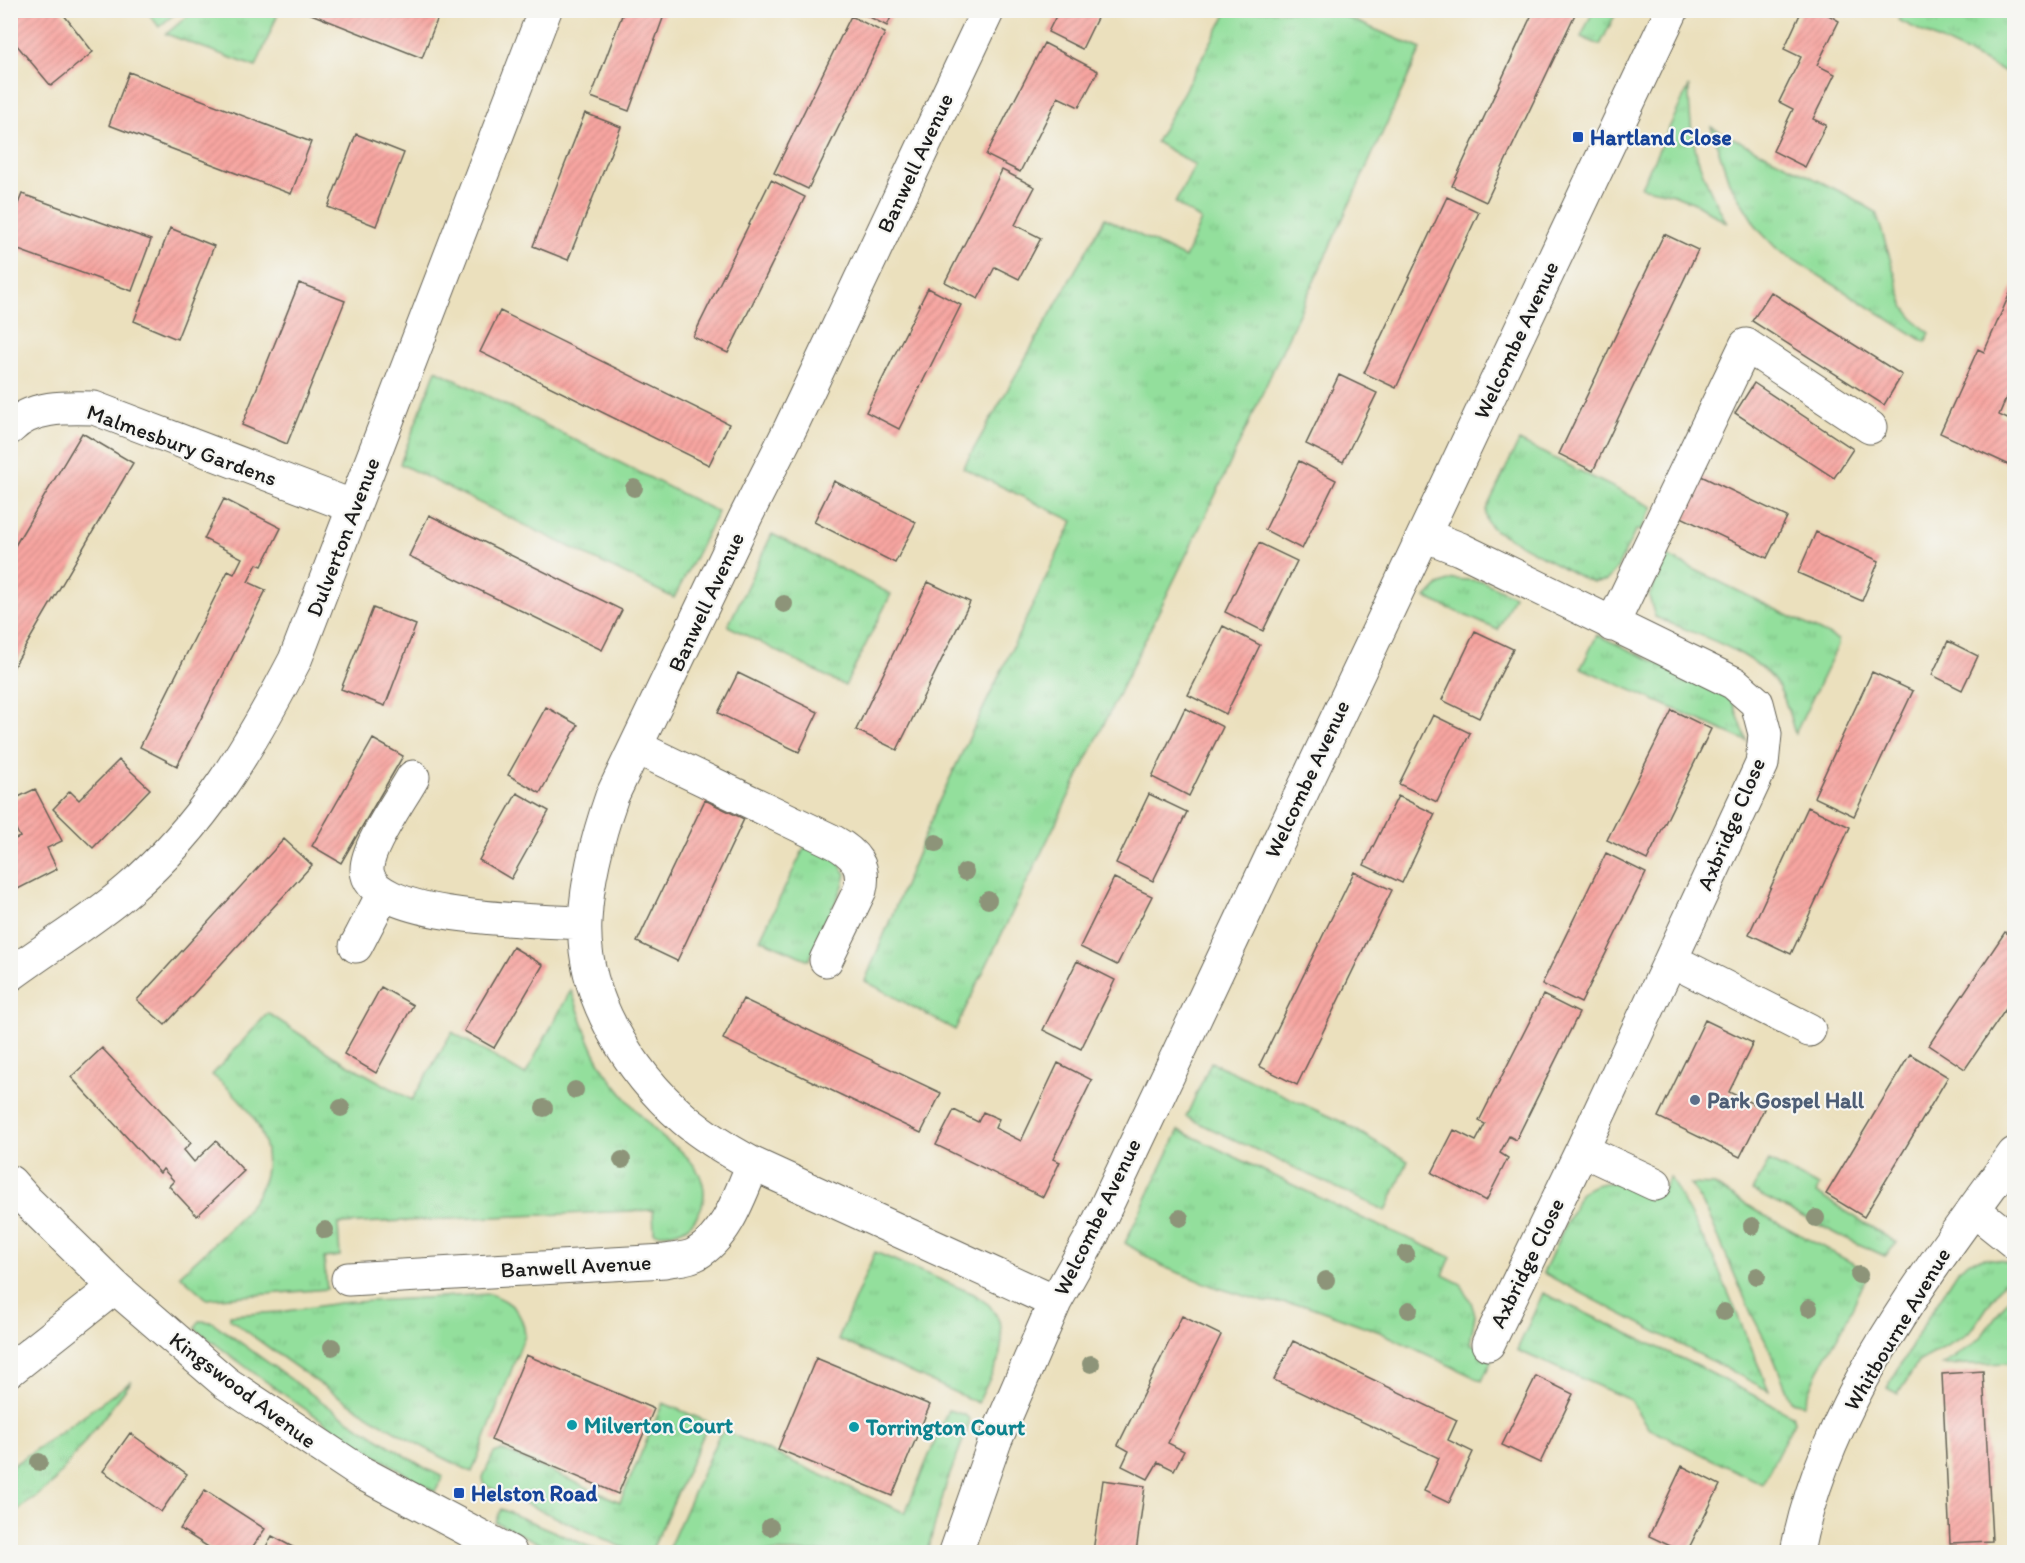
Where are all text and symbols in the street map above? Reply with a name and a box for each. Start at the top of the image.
street label: Banwell Avenue [871,89,959,237]
place label: Hartland Close [1590,124,1732,151]
marker: Hartland Close [1571,130,1585,144]
street label: Welcombe Avenue [1468,257,1564,423]
street label: Malmesbury Gardens [83,398,281,492]
street label: Dulverton Avenue [300,454,386,620]
street label: Banwell Avenue [662,528,750,676]
street label: Welcombe Avenue [1259,696,1355,862]
street label: Axbridge Close [1691,754,1771,894]
place label: Park Gospel Hall [1707,1087,1865,1114]
marker: Park Gospel Hall [1688,1093,1702,1107]
street label: Welcombe Avenue [1047,1134,1147,1300]
street label: Axbridge Close [1484,1194,1570,1332]
street label: Whitbourne Avenue [1838,1243,1956,1415]
street label: Banwell Avenue [500,1249,652,1283]
street label: Kingswood Avenue [164,1326,322,1454]
place label: Milverton Court [584,1412,734,1439]
place label: Torrington Court [865,1414,1026,1441]
marker: Milverton Court [565,1418,579,1432]
marker: Torrington Court [847,1420,861,1434]
place label: Helston Road [471,1480,597,1507]
marker: Helston Road [452,1486,466,1500]

